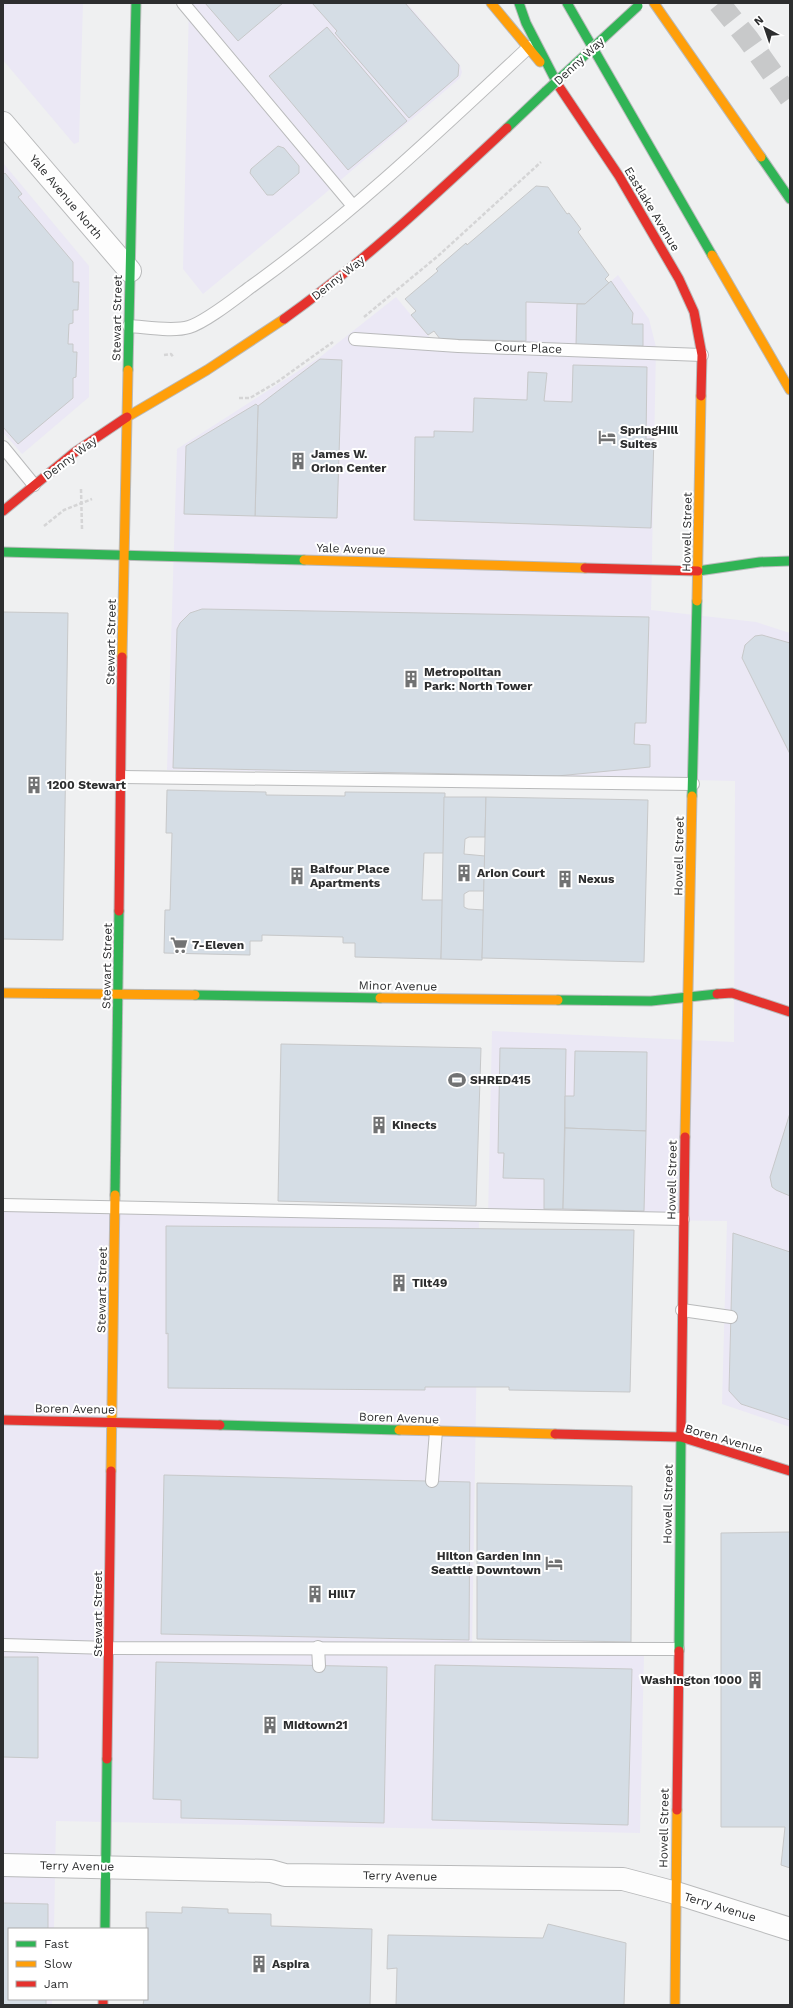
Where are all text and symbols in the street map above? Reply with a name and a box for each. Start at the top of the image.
north arrow [745,8,785,48]
text: N [752,13,766,28]
street label: Denny Way [551,34,608,88]
street label: Yale Avenue North [26,152,106,242]
street label: Eastlake Avenue [621,164,683,254]
street label: Denny Way [309,252,368,303]
street label: Stewart Street [109,275,125,361]
street label: Court Place [494,340,562,356]
place label: SpringHill Suites [620,423,678,451]
hotel icon: SpringHill Suites [597,427,617,447]
street label: Denny Way [40,433,100,483]
place label: James W. Orion Center [311,447,387,475]
building icon: James W. Orion Center [288,451,308,471]
street label: Howell Street [679,492,695,572]
street label: Yale Avenue [316,541,386,557]
street label: Stewart Street [103,599,119,685]
place label: Metropolitan Park: North Tower [424,665,533,693]
building icon: Metropolitan Park: North Tower [401,669,421,689]
building icon: 1200 Stewart [24,775,44,795]
place label: 1200 Stewart [47,778,127,792]
street label: Howell Street [671,816,687,896]
place label: Balfour Place Apartments [310,862,390,890]
building icon: Arion Court [454,863,474,883]
building icon: Balfour Place Apartments [287,866,307,886]
place label: Arion Court [477,866,546,880]
building icon: Nexus [555,869,575,889]
place label: Nexus [578,872,615,886]
street label: Stewart Street [99,923,115,1009]
supermarket icon: 7-Eleven [169,935,189,955]
place label: 7-Eleven [192,938,244,952]
street label: Minor Avenue [359,978,438,994]
sports icon: SHRED415 [447,1070,467,1090]
place label: SHRED415 [470,1073,531,1087]
building icon: Kinects [369,1115,389,1135]
place label: Kinects [392,1118,437,1132]
street label: Howell Street [664,1140,680,1220]
street label: Stewart Street [94,1247,110,1333]
building icon: Tilt49 [389,1273,409,1293]
place label: Tilt49 [412,1276,447,1290]
street label: Boren Avenue [35,1401,115,1417]
street label: Boren Avenue [359,1410,439,1426]
street label: Boren Avenue [684,1421,765,1457]
street label: Howell Street [660,1464,676,1544]
place label: Hilton Garden Inn Seattle Downtown [431,1549,541,1577]
hotel icon: Hilton Garden Inn Seattle Downtown [544,1553,564,1573]
street label: Stewart Street [91,1571,105,1657]
building icon: Hill7 [305,1584,325,1604]
place label: Hill7 [328,1587,356,1601]
building icon: Washington 1000 [745,1670,765,1690]
place label: Washington 1000 [641,1673,742,1687]
building icon: Midtown21 [260,1715,280,1735]
place label: Midtown21 [283,1718,348,1732]
street label: Howell Street [656,1788,672,1868]
street label: Terry Avenue [40,1858,114,1874]
street label: Terry Avenue [363,1868,437,1884]
street label: Terry Avenue [682,1889,758,1925]
legend [8,1928,148,2000]
text: Fast [44,1937,69,1951]
building icon: Aspira [249,1954,269,1974]
text: Slow [44,1957,72,1971]
place label: Aspira [272,1957,310,1971]
text: Jam [44,1977,69,1991]

